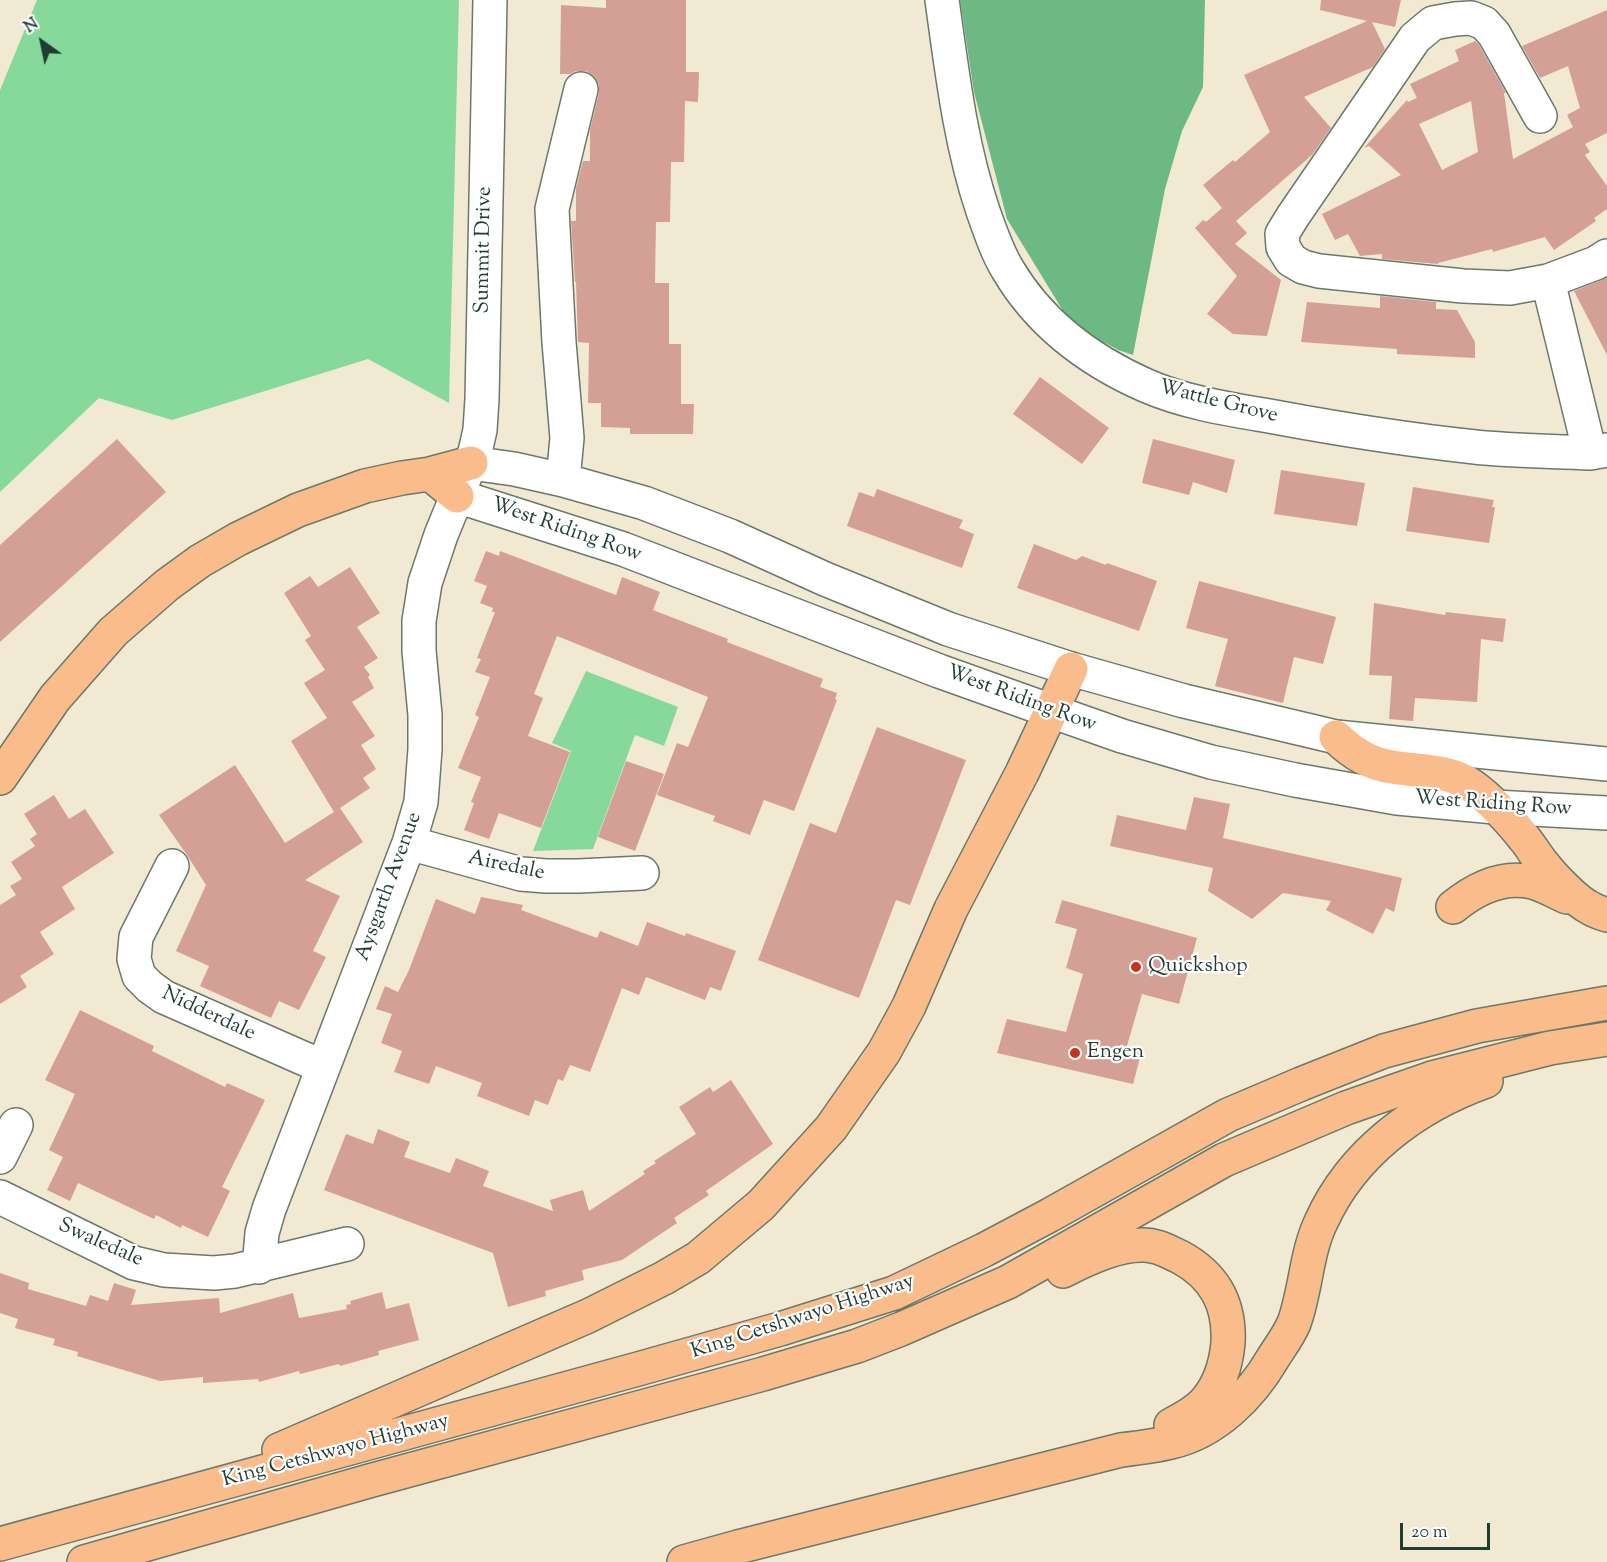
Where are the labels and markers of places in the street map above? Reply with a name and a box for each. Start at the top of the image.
place label: Quickshop [1148,954,1248,980]
marker: Quickshop [1129,960,1143,974]
place label: Engen [1087,1040,1144,1066]
marker: Engen [1068,1046,1082,1060]

